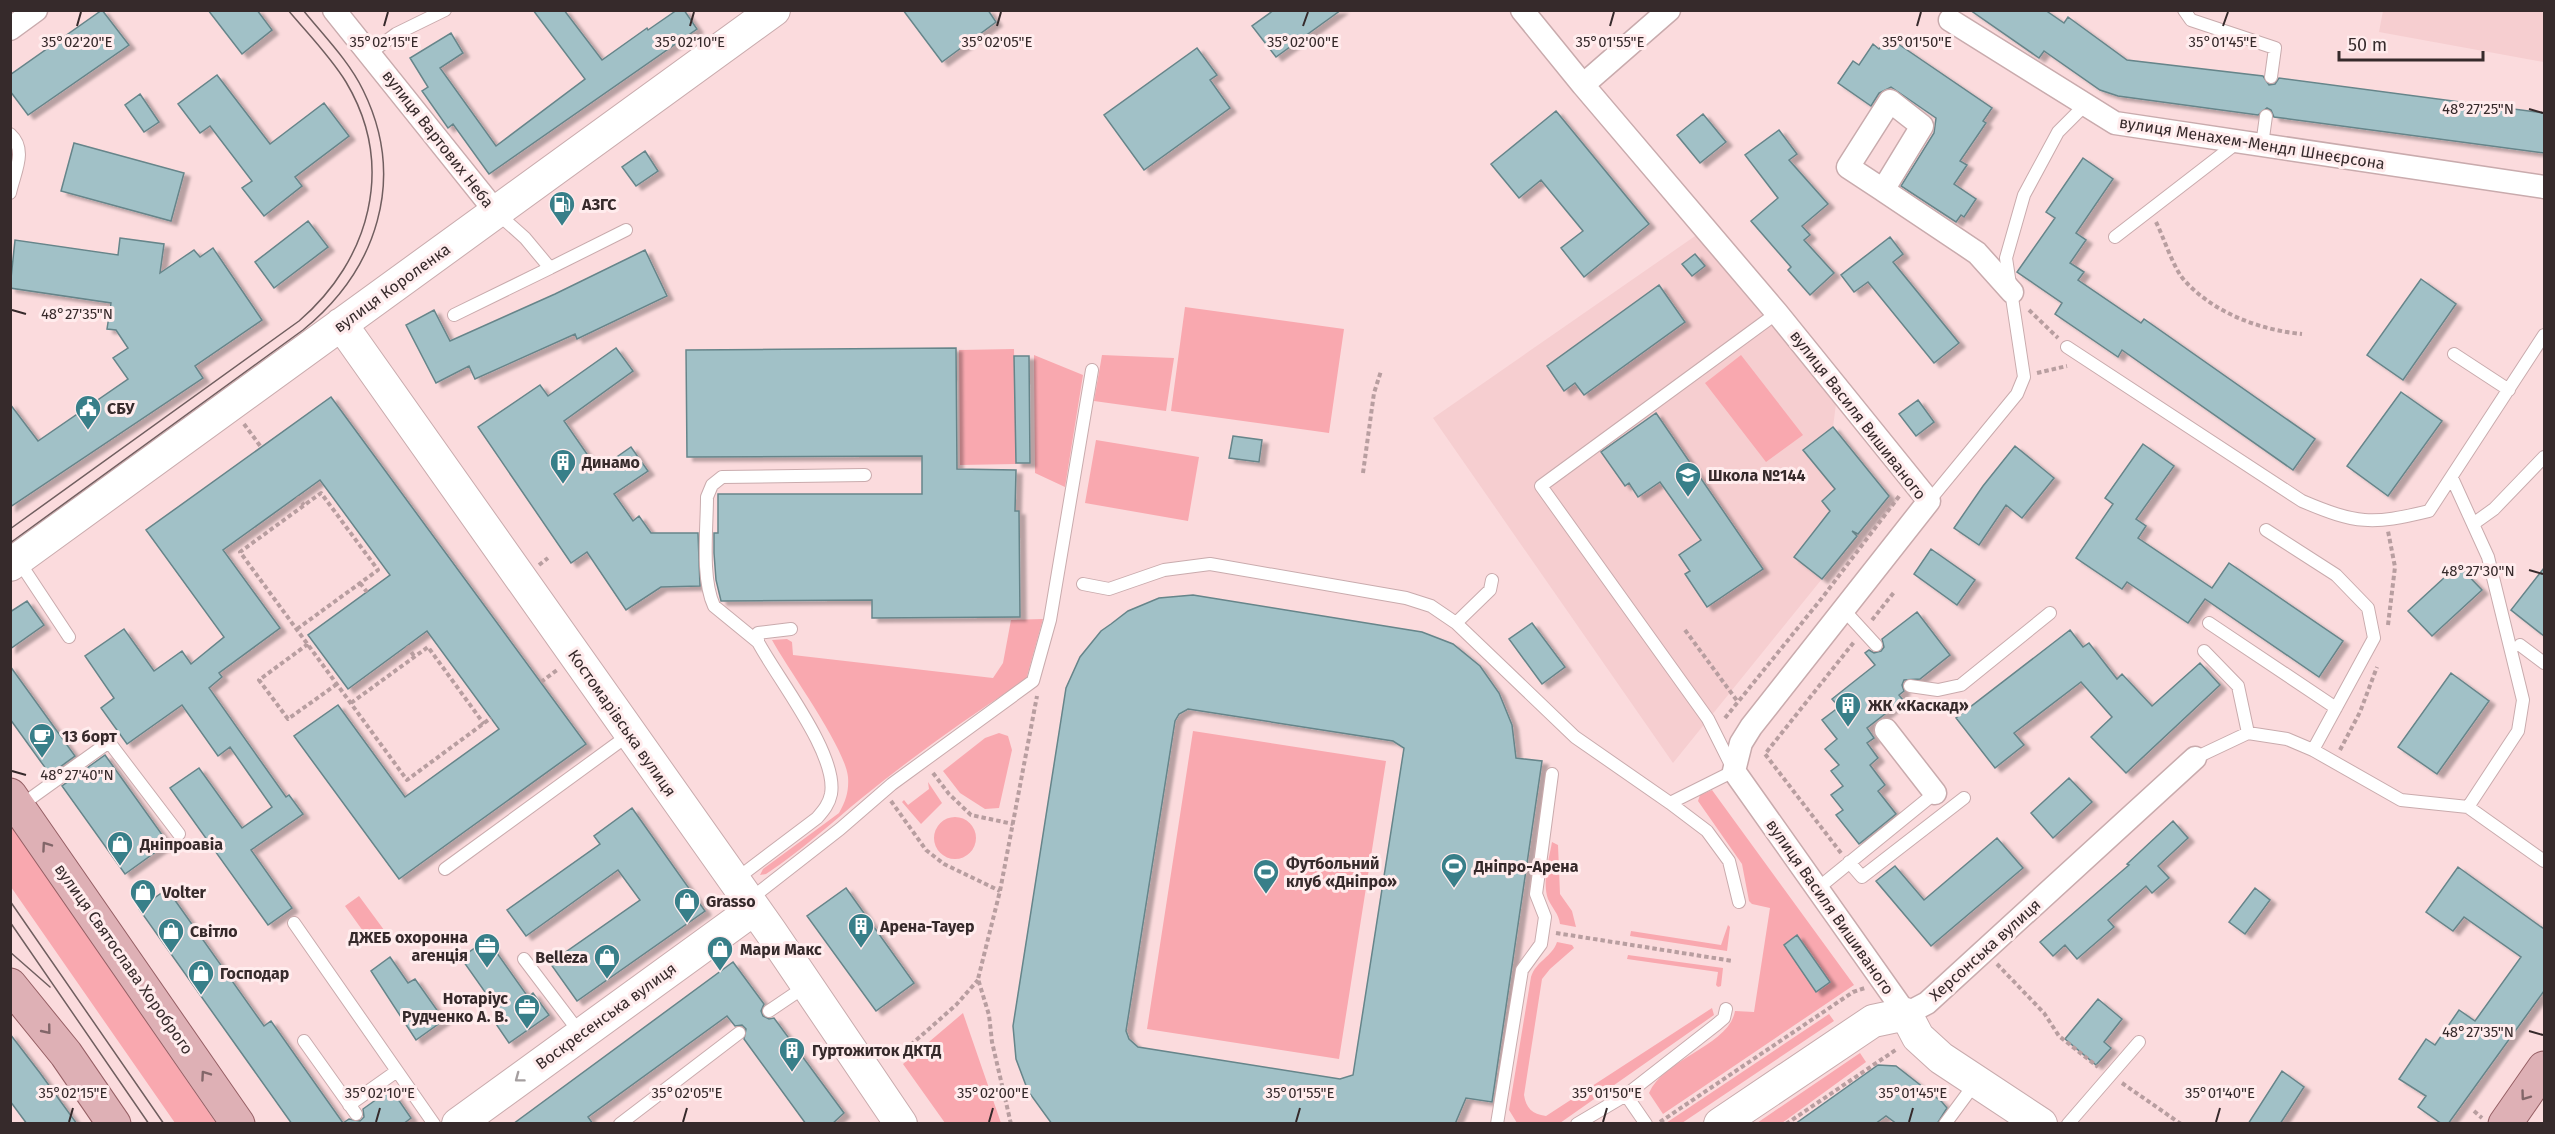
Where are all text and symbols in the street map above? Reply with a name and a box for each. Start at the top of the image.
scale bar [2339,24,2483,62]
text: 35°02'20"E [41,33,113,51]
text: 35°02'15"E [349,33,419,51]
text: 35°02'10"E [655,33,725,51]
text: 35°02'05"E [962,33,1032,51]
text: 35°02'00"E [1267,33,1339,51]
text: 35°01'55"E [1576,33,1645,51]
text: 35°01'50"E [1882,33,1952,51]
text: 35°01'45"E [2189,33,2257,51]
text: 50 m [2348,34,2387,56]
street label: вулиця Вартових Неба [378,66,498,212]
text: 48°27'25"N [2442,100,2514,118]
street label: вулиця Менахем-Мендл Шнеєрсона [2118,113,2386,173]
fuel station icon: АЗГС [547,189,577,227]
place label: АЗГС [581,195,617,214]
street label: вулиця Короленка [330,239,454,337]
text: 48°27'35"N [41,305,113,323]
street label: вулиця Василя Вишиваного [1786,327,1930,503]
public building icon: СБУ [73,393,103,431]
place label: СБУ [107,399,135,418]
building icon: Динамо [548,447,578,485]
place label: Динамо [581,453,640,472]
school or university icon: Школа №144 [1673,460,1703,498]
place label: Школа №144 [1708,466,1806,485]
text: 48°27'30"N [2441,562,2515,580]
street label: Костомарівська вулиця [564,646,680,800]
building icon: ЖК «Каскад» [1833,690,1863,728]
place label: ЖК «Каскад» [1867,696,1969,715]
cafe icon: 13 борт [27,721,57,759]
place label: 13 борт [62,727,117,746]
text: 48°27'40"N [40,766,114,784]
street label: вулиця Василя Вишиваного [1762,816,1898,998]
shop icon: Дніпроавіа [105,829,135,867]
place label: Дніпроавіа [139,835,223,854]
one-way arrow [42,841,53,852]
sports icon: Дніпро-Арена [1439,851,1469,889]
place label: Футбольний клуб «Дніпро» [1286,854,1397,891]
sports icon: Футбольний клуб «Дніпро» [1251,857,1281,895]
place label: Дніпро-Арена [1473,857,1579,876]
street label: вулиця Святослава Хороброго [51,860,197,1058]
shop icon: Volter [128,877,158,915]
place label: Volter [161,883,207,902]
shop icon: Grasso [672,886,702,924]
place label: Grasso [706,892,755,911]
street label: Херсонська вулиця [1925,895,2045,1005]
building icon: Арена-Тауер [846,911,876,949]
shop icon: Світло [156,916,186,954]
place label: Арена-Тауер [879,917,974,936]
place label: Світло [190,922,238,941]
place label: ДЖЕБ охоронна агенція [348,928,468,965]
office icon: ДЖЕБ охоронна агенція [472,931,502,969]
shop icon: Мари Макс [705,934,735,972]
place label: Мари Макс [740,940,822,959]
shop icon: Belleza [592,942,622,980]
place label: Belleza [535,948,588,967]
shop icon: Господар [186,958,216,996]
street label: Воскресенська вулиця [532,959,680,1073]
place label: Господар [220,964,289,983]
place label: Нотаріус Рудченко А. В. [402,989,508,1026]
office icon: Нотаріус Рудченко А. В. [512,992,542,1030]
text: 48°27'35"N [2442,1023,2514,1041]
one-way arrow [40,1024,51,1035]
building icon: Гуртожиток ДКТД [777,1035,807,1073]
place label: Гуртожиток ДКТД [812,1041,941,1060]
one-way arrow [201,1071,212,1082]
one-way arrow [514,1071,525,1082]
text: 35°02'15"E [38,1084,108,1102]
text: 35°02'10"E [345,1084,415,1102]
text: 35°02'05"E [652,1084,722,1102]
text: 35°02'00"E [957,1084,1029,1102]
text: 35°01'55"E [1266,1084,1335,1102]
text: 35°01'50"E [1572,1084,1642,1102]
text: 35°01'45"E [1879,1084,1947,1102]
text: 35°01'40"E [2185,1084,2255,1102]
one-way arrow [2521,1089,2532,1100]

